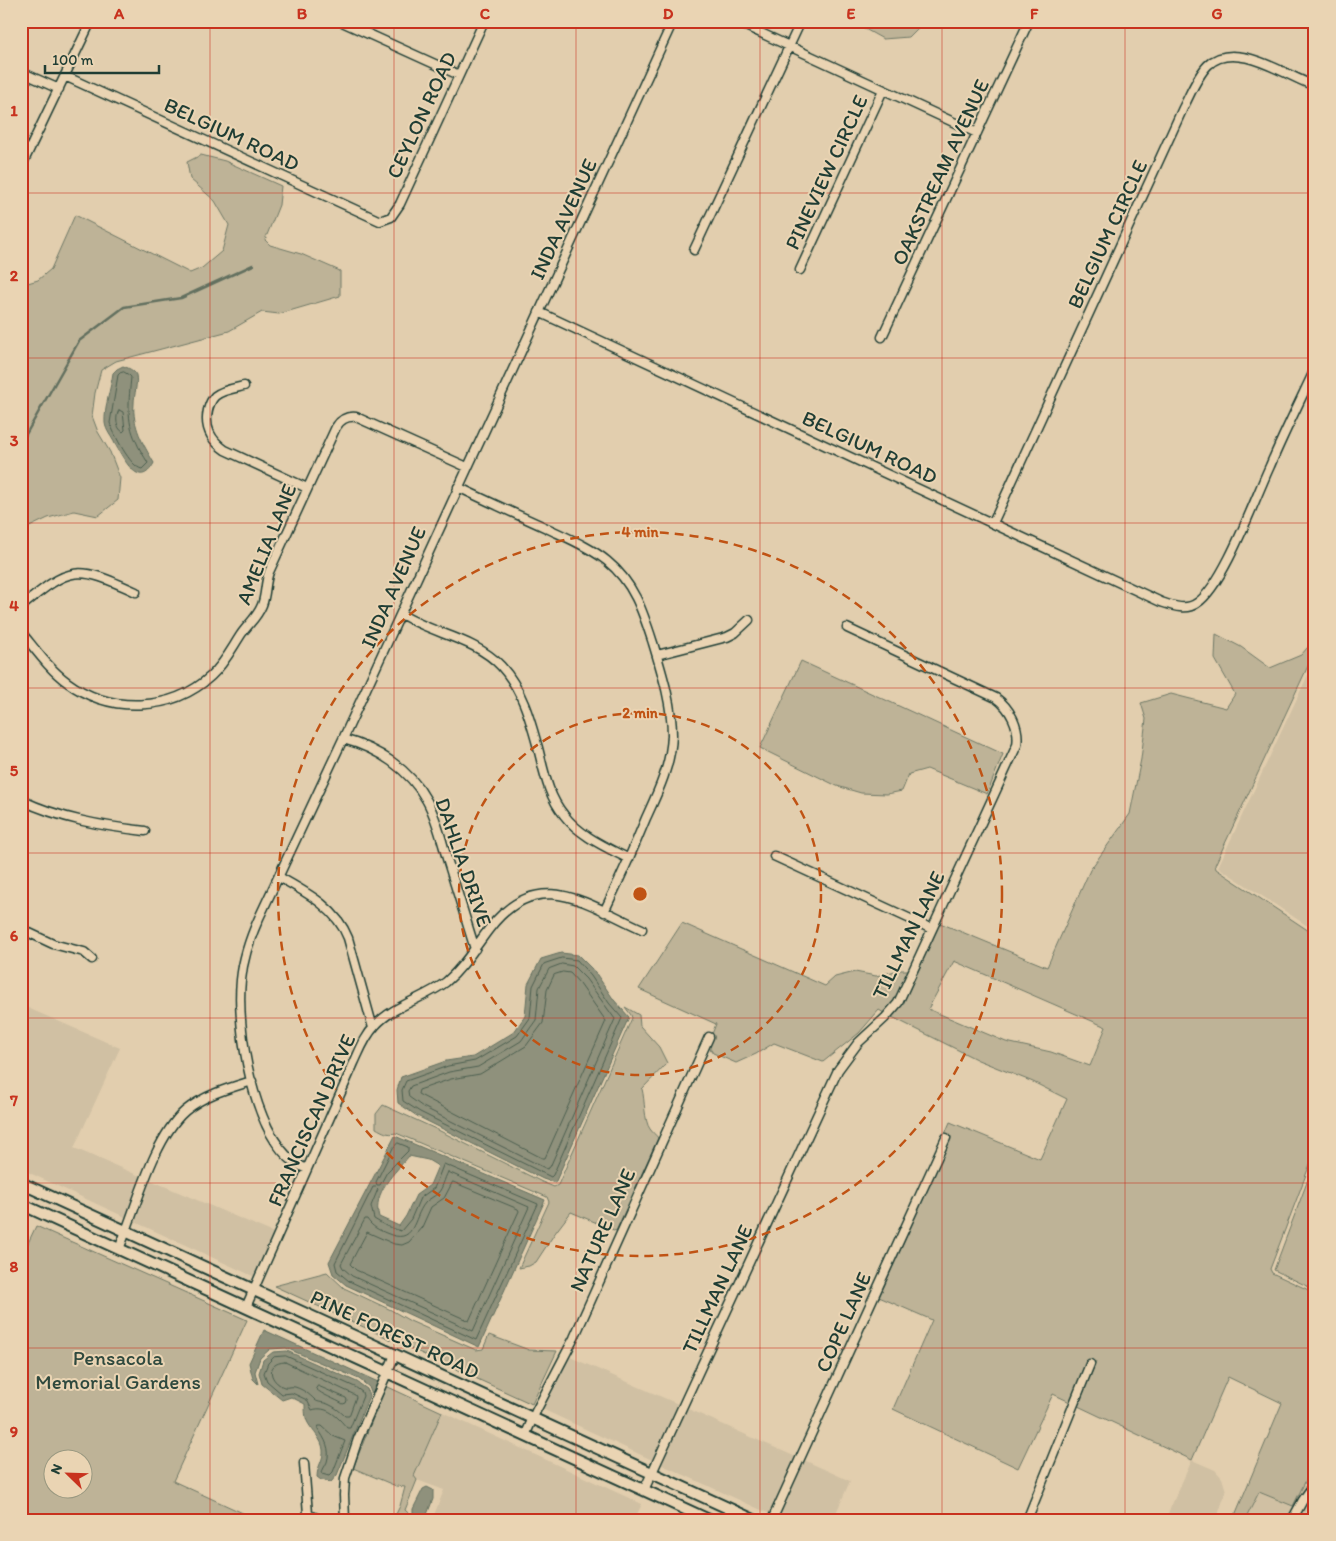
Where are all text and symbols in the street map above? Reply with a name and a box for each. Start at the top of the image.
text: A [113,4,125,23]
text: B [297,4,308,23]
text: C [480,4,491,23]
text: D [663,4,674,23]
text: E [847,4,856,23]
text: F [1030,4,1039,23]
text: G [1211,4,1223,23]
scale bar [45,42,159,74]
street label: CEYLON ROAD [381,47,461,182]
text: 100 m [52,51,94,69]
street label: OAKSTREAM AVENUE [886,75,994,269]
street label: PINEVIEW CIRCLE [779,91,873,253]
street label: BELGIUM ROAD [160,92,304,176]
text: 1 [10,101,18,120]
street label: INDA AVENUE [524,155,602,283]
street label: BELGIUM CIRCLE [1062,156,1152,312]
text: 2 [10,266,19,285]
street label: BELGIUM ROAD [798,405,942,489]
text: 3 [10,431,19,450]
street label: AMELIA LANE [230,480,302,608]
street label: INDA AVENUE [355,522,431,652]
text: 4 min [622,523,659,541]
text: 4 [9,596,19,615]
text: 2 min [622,704,659,722]
text: 5 [10,761,19,780]
street label: DAHLIA DRIVE [430,794,498,930]
street label: TILLMAN LANE [866,867,950,1003]
centre of rings [631,885,649,903]
text: 6 [10,926,19,945]
street label: FRANCISCAN DRIVE [262,1030,360,1210]
text: 7 [9,1091,18,1110]
street label: NATURE LANE [564,1164,640,1296]
street label: TILLMAN LANE [676,1221,758,1357]
text: 8 [10,1257,19,1276]
street label: COPE LANE [810,1268,876,1376]
street label: PINE FOREST ROAD [307,1284,483,1384]
park label: Pensacola Memorial Gardens [35,1345,201,1394]
text: 9 [10,1422,18,1441]
north arrow [42,1448,92,1498]
text: N [47,1461,66,1477]

